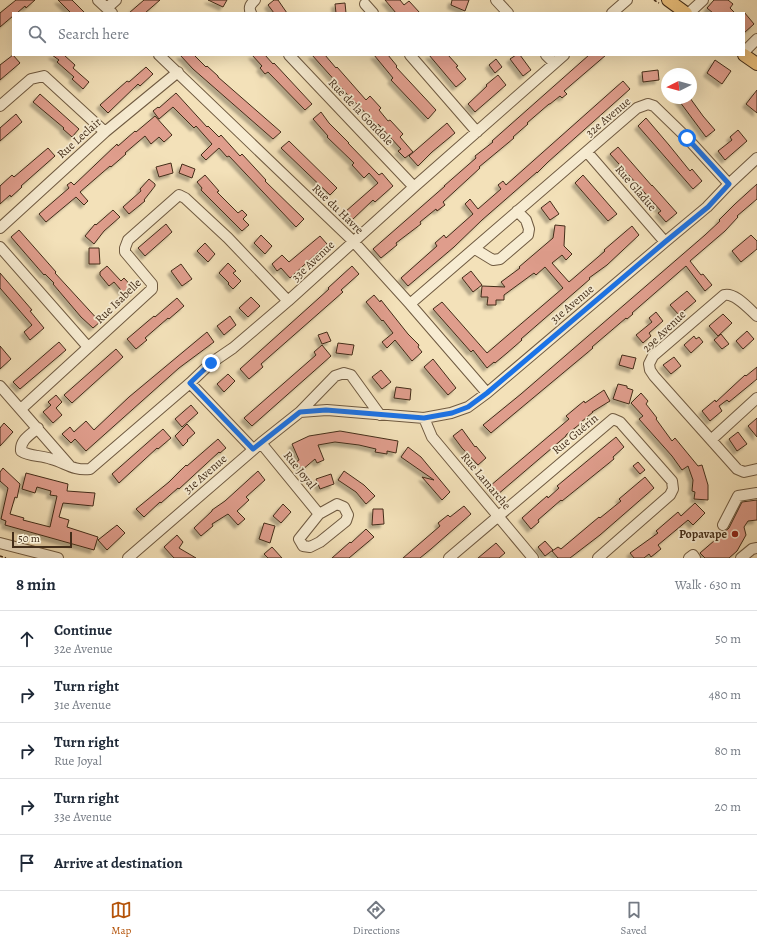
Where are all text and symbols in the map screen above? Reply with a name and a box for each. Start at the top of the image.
search box [12,12,745,56]
icon: search [26,23,48,45]
text: Search here [58,24,129,44]
north arrow [661,68,697,104]
street label: Rue de la Gondole [325,75,397,149]
street label: 32e Avenue [582,93,634,141]
street label: Rue Leclair [53,114,105,162]
route start [678,129,696,147]
street label: Rue Gladue [612,162,660,214]
street label: Rue du Havre [309,180,367,238]
street label: 33e Avenue [288,237,338,285]
street label: Rue Isabelle [91,275,145,327]
street label: 31e Avenue [547,281,597,327]
street label: 29e Avenue [639,306,689,356]
route end [202,354,220,372]
street label: Rue Guérin [549,410,602,458]
street label: Rue Joyal [280,448,320,492]
street label: Rue Lamarche [457,449,515,513]
street label: 31e Avenue [180,451,230,497]
place label: Popavape [679,526,727,542]
marker: Popavape [730,529,740,539]
scale bar [12,530,72,549]
text: 50 m [18,531,40,546]
text: 8 min [16,573,56,596]
text: Walk · 630 m [675,576,741,593]
text: Continue [54,620,112,640]
icon: ahead [16,628,38,650]
text: 50 m [715,630,741,647]
text: 32e Avenue [54,640,113,657]
text: Turn right [54,676,119,696]
icon: right [16,684,38,706]
text: 480 m [708,686,741,703]
text: 31e Avenue [54,696,111,713]
text: Turn right [54,732,119,752]
icon: right [16,740,38,762]
text: 80 m [714,742,741,759]
text: Rue Joyal [54,752,102,769]
text: Turn right [54,788,119,808]
icon: right [16,796,38,818]
text: 20 m [715,798,741,815]
text: 33e Avenue [54,808,112,825]
icon: arrive [16,852,38,874]
text: Arrive at destination [54,853,183,873]
tab: Map [110,899,132,938]
tab: Directions [353,899,400,938]
tab: Saved [621,899,647,938]

